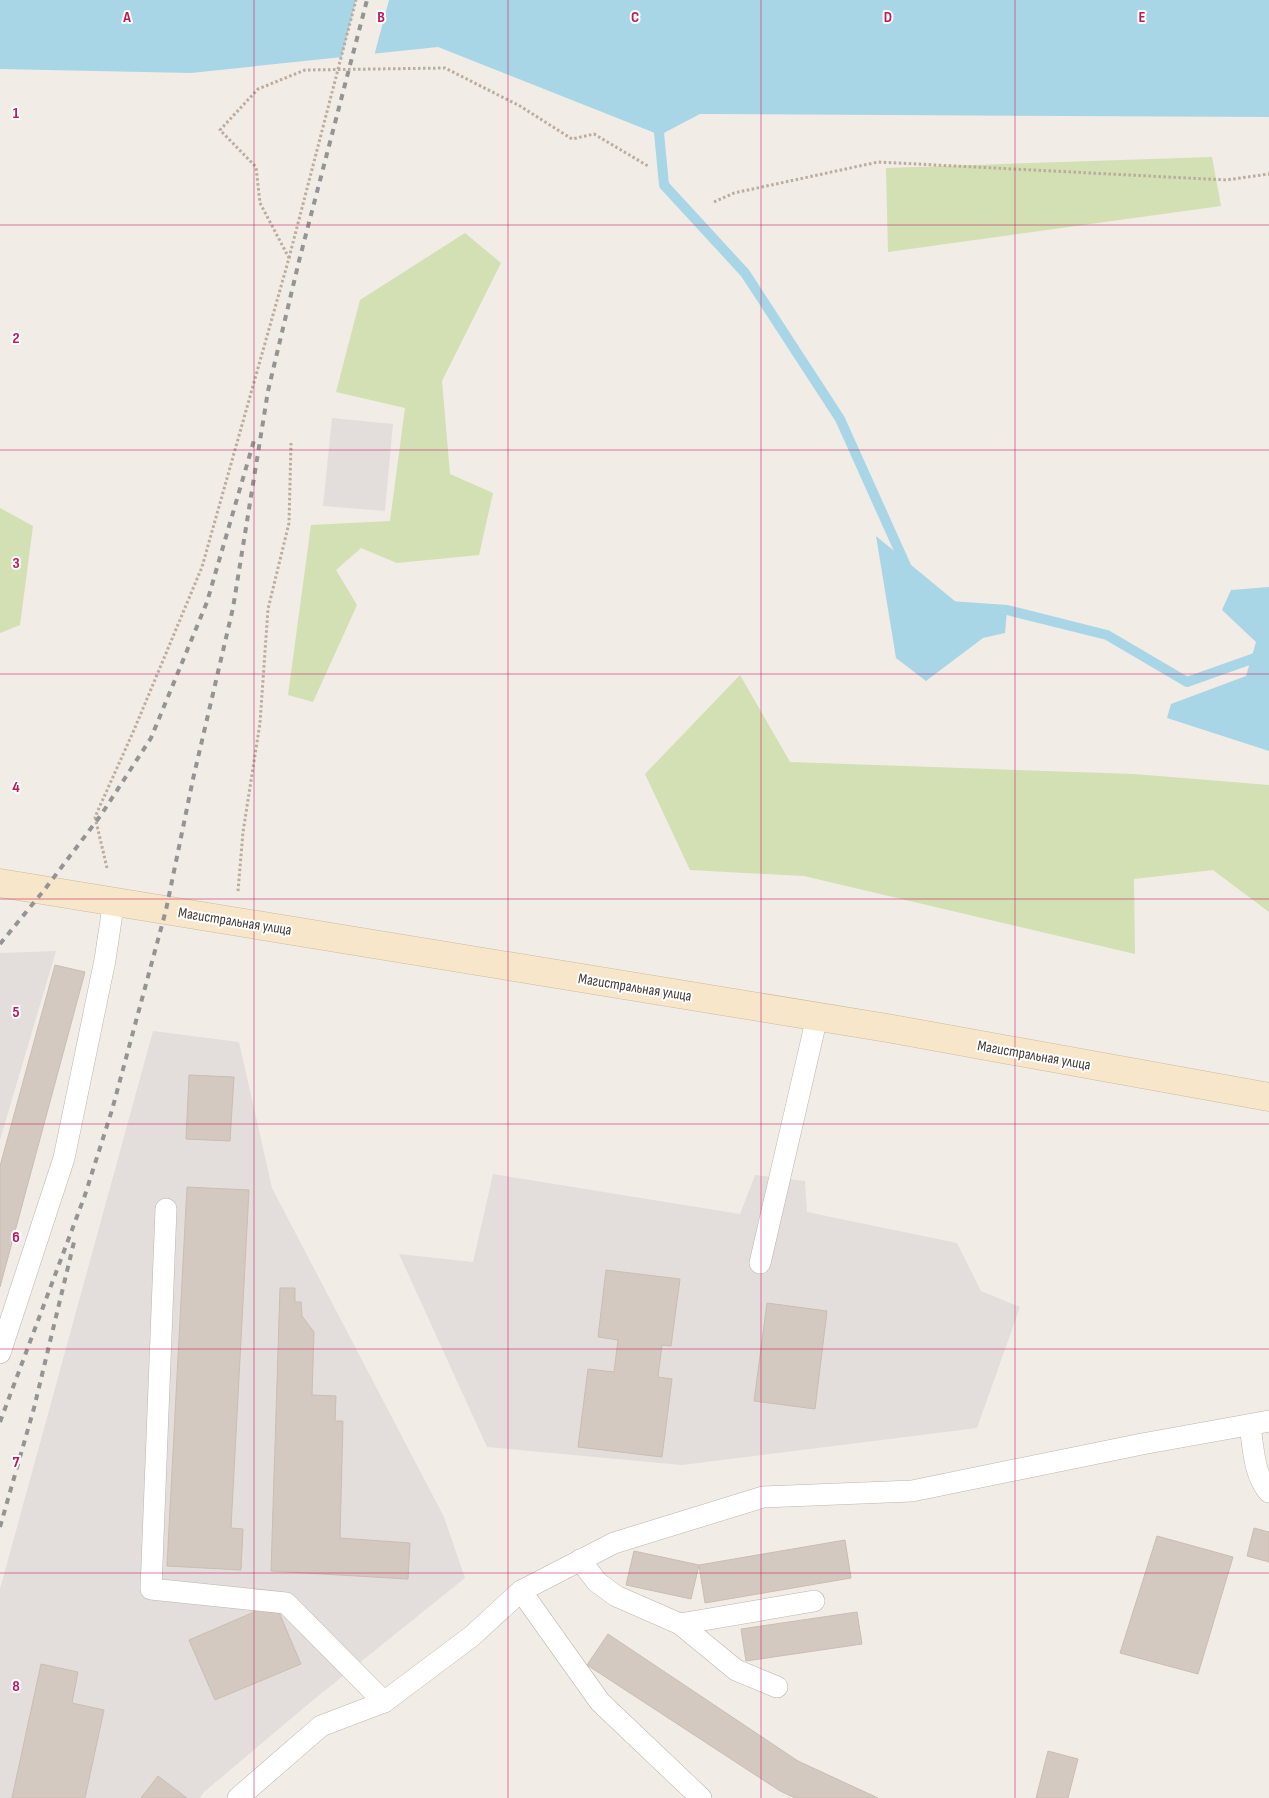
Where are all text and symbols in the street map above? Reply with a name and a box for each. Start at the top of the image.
text: A [122,8,131,27]
text: B [377,8,385,27]
text: C [631,8,639,27]
text: D [884,8,892,27]
text: E [1139,8,1146,27]
text: 1 [13,104,20,123]
text: 2 [12,329,20,348]
text: 3 [12,554,20,573]
text: 4 [12,778,20,797]
street label: Магистральная улица [177,903,293,940]
street label: Магистральная улица [577,969,693,1006]
text: 5 [12,1003,20,1022]
street label: Магистральная улица [976,1036,1092,1075]
text: 6 [12,1228,20,1247]
text: 7 [13,1453,20,1472]
text: 8 [12,1677,20,1696]

